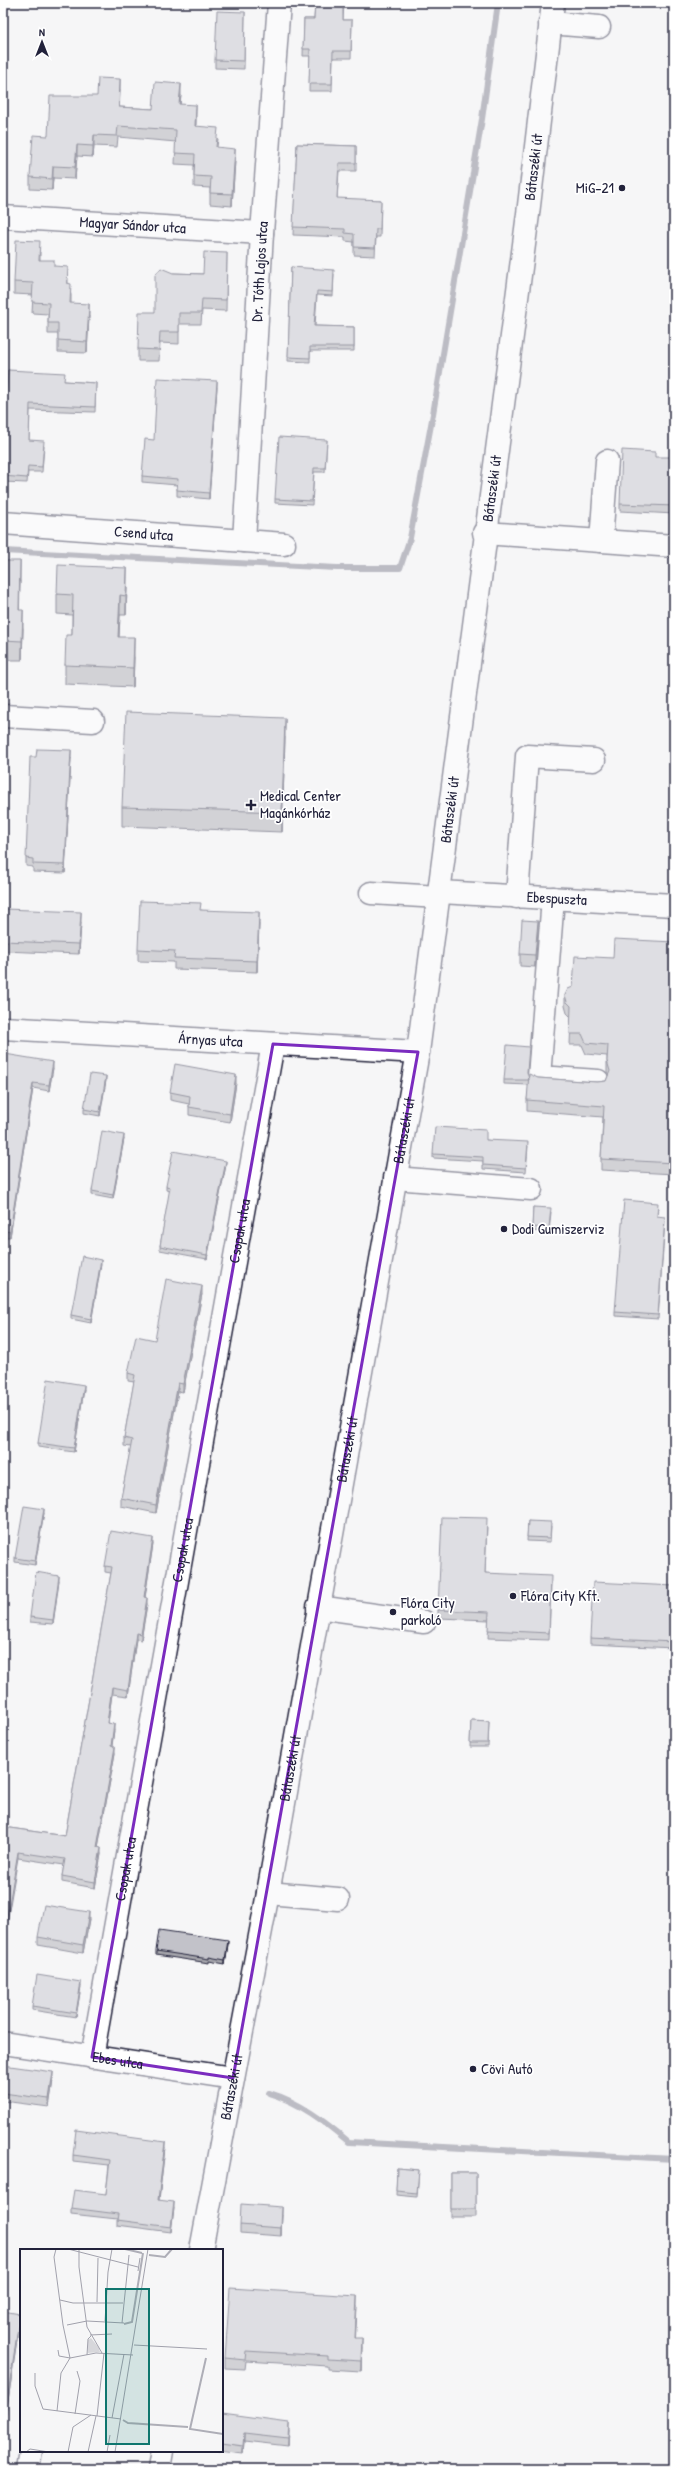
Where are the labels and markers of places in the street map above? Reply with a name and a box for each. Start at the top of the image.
place label: MiG–21 [576,177,614,198]
marker: MiG–21 [617,183,627,193]
place label: Medical Center Magánkórház [260,785,341,823]
marker: Medical Center Magánkórház [245,799,257,811]
place label: Dodi Gumiszerviz [512,1218,605,1239]
marker: Dodi Gumiszerviz [499,1224,509,1234]
place label: Flóra City Kft. [520,1585,600,1606]
marker: Flóra City Kft. [508,1591,518,1601]
place label: Flóra City parkoló [400,1592,455,1630]
marker: Flóra City parkoló [388,1607,398,1617]
place label: Cövi Autó [481,2058,533,2079]
marker: Cövi Autó [468,2064,478,2074]

